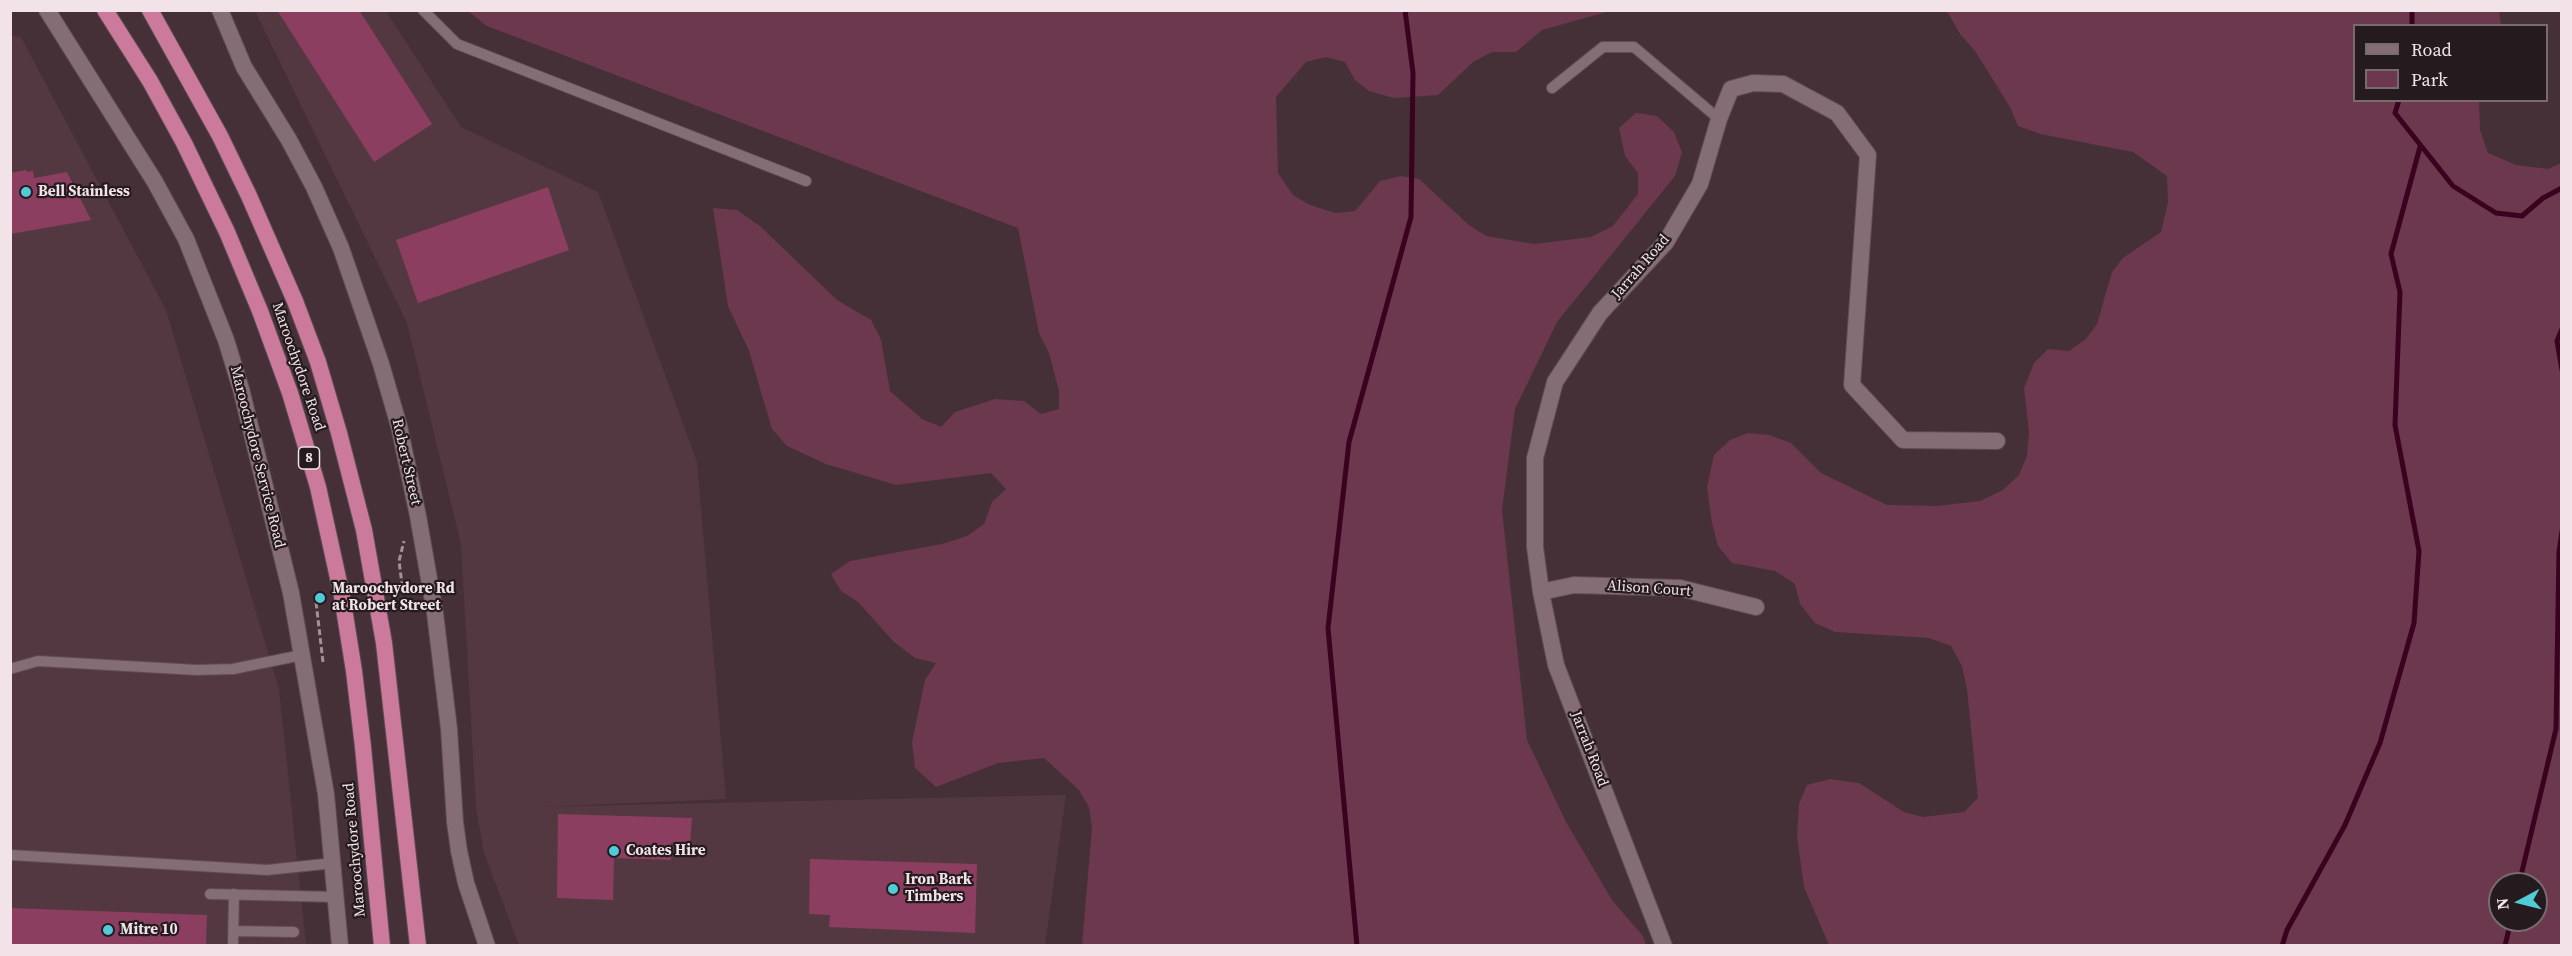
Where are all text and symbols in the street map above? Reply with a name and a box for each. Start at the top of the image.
legend [2353,24,2548,102]
text: Road [2411,37,2452,62]
text: Park [2411,67,2448,92]
place label: Bell Stainless [38,183,130,201]
marker: Bell Stainless [19,185,33,199]
street label: Jarrah Road [1608,231,1674,303]
street label: Maroochydore Road [268,300,328,434]
street label: Maroochydore Service Road [226,364,288,550]
street label: Robert Street [387,417,425,507]
road number: 8 [298,447,320,469]
street label: Alison Court [1606,577,1692,601]
place label: Maroochydore Rd at Robert Street [332,580,455,615]
marker: Maroochydore Rd at Robert Street [313,591,327,605]
street label: Jarrah Road [1566,709,1612,789]
street label: Maroochydore Road [340,782,370,918]
place label: Coates Hire [626,842,706,860]
marker: Coates Hire [607,844,621,858]
place label: Iron Bark Timbers [905,871,972,906]
north arrow [2488,872,2548,932]
marker: Iron Bark Timbers [886,882,900,896]
text: N [2490,897,2514,911]
place label: Mitre 10 [120,921,178,939]
marker: Mitre 10 [101,923,115,937]

